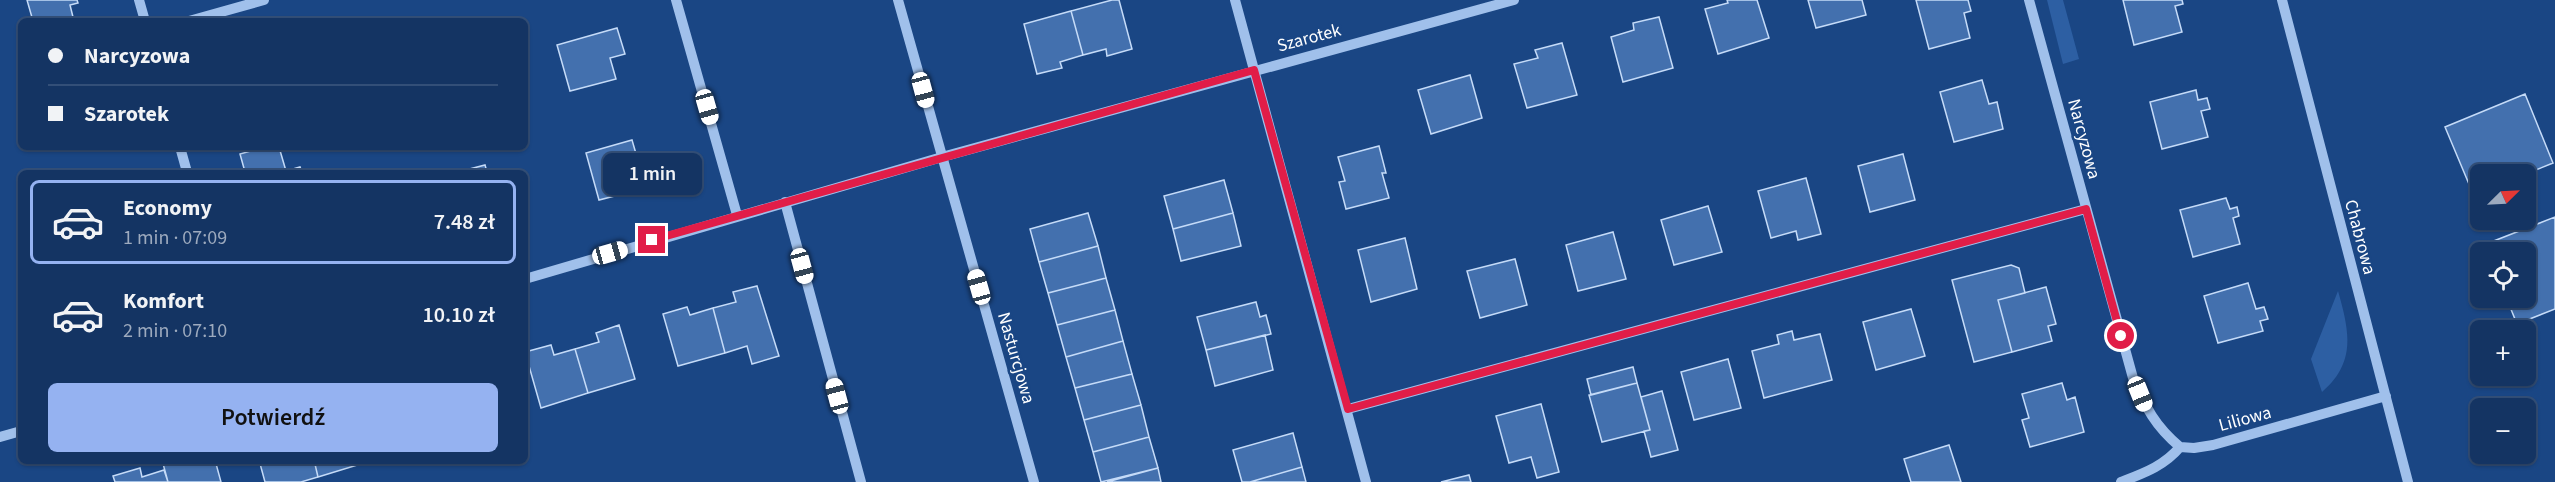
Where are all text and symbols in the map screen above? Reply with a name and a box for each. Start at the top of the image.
street label: Szarotek [1274,17,1344,59]
text: Narcyzowa [84,40,190,72]
car [910,70,936,110]
car [693,87,721,127]
street label: Narcyzowa [2061,96,2107,182]
text: Szarotek [84,98,169,130]
callout: 1 min [602,153,702,195]
text: 1 min [629,160,676,188]
north arrow [2470,164,2536,230]
map controls [2470,164,2536,464]
text: Economy [123,192,212,224]
icon: car [51,195,105,249]
street label: Chabrowa [2338,197,2382,277]
text: 7.48 zł [434,206,495,238]
text: 1 min · 07:09 [123,224,227,252]
route end [638,226,665,253]
car [590,239,630,267]
button: locate [2470,242,2536,308]
car [789,246,815,286]
car [965,267,993,307]
text: Komfort [123,285,204,317]
icon: car [51,288,105,342]
text: 10.10 zł [422,299,495,331]
street label: Nasturcjowa [991,309,1041,407]
text: 2 min · 07:10 [123,317,227,345]
button: + [2470,320,2536,386]
route start [2107,322,2134,349]
car [2125,374,2155,414]
car [824,376,850,416]
button: Potwierdź [48,383,498,452]
button: − [2470,398,2536,464]
street label: Liliowa [2216,400,2274,438]

